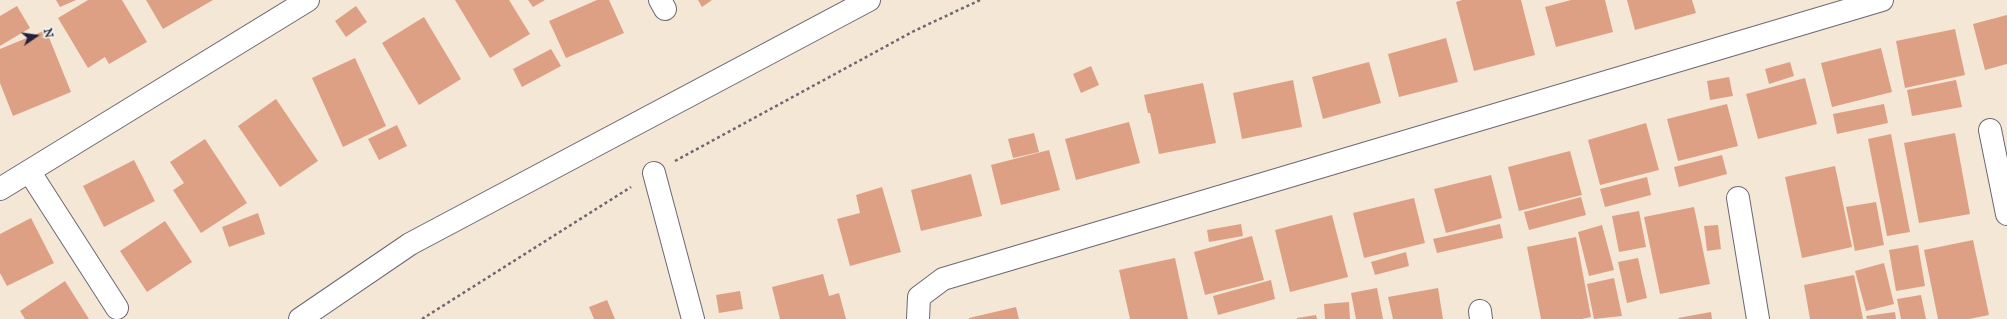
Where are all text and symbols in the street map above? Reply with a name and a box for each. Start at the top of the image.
north arrow [16,16,56,56]
text: N [41,27,56,39]

